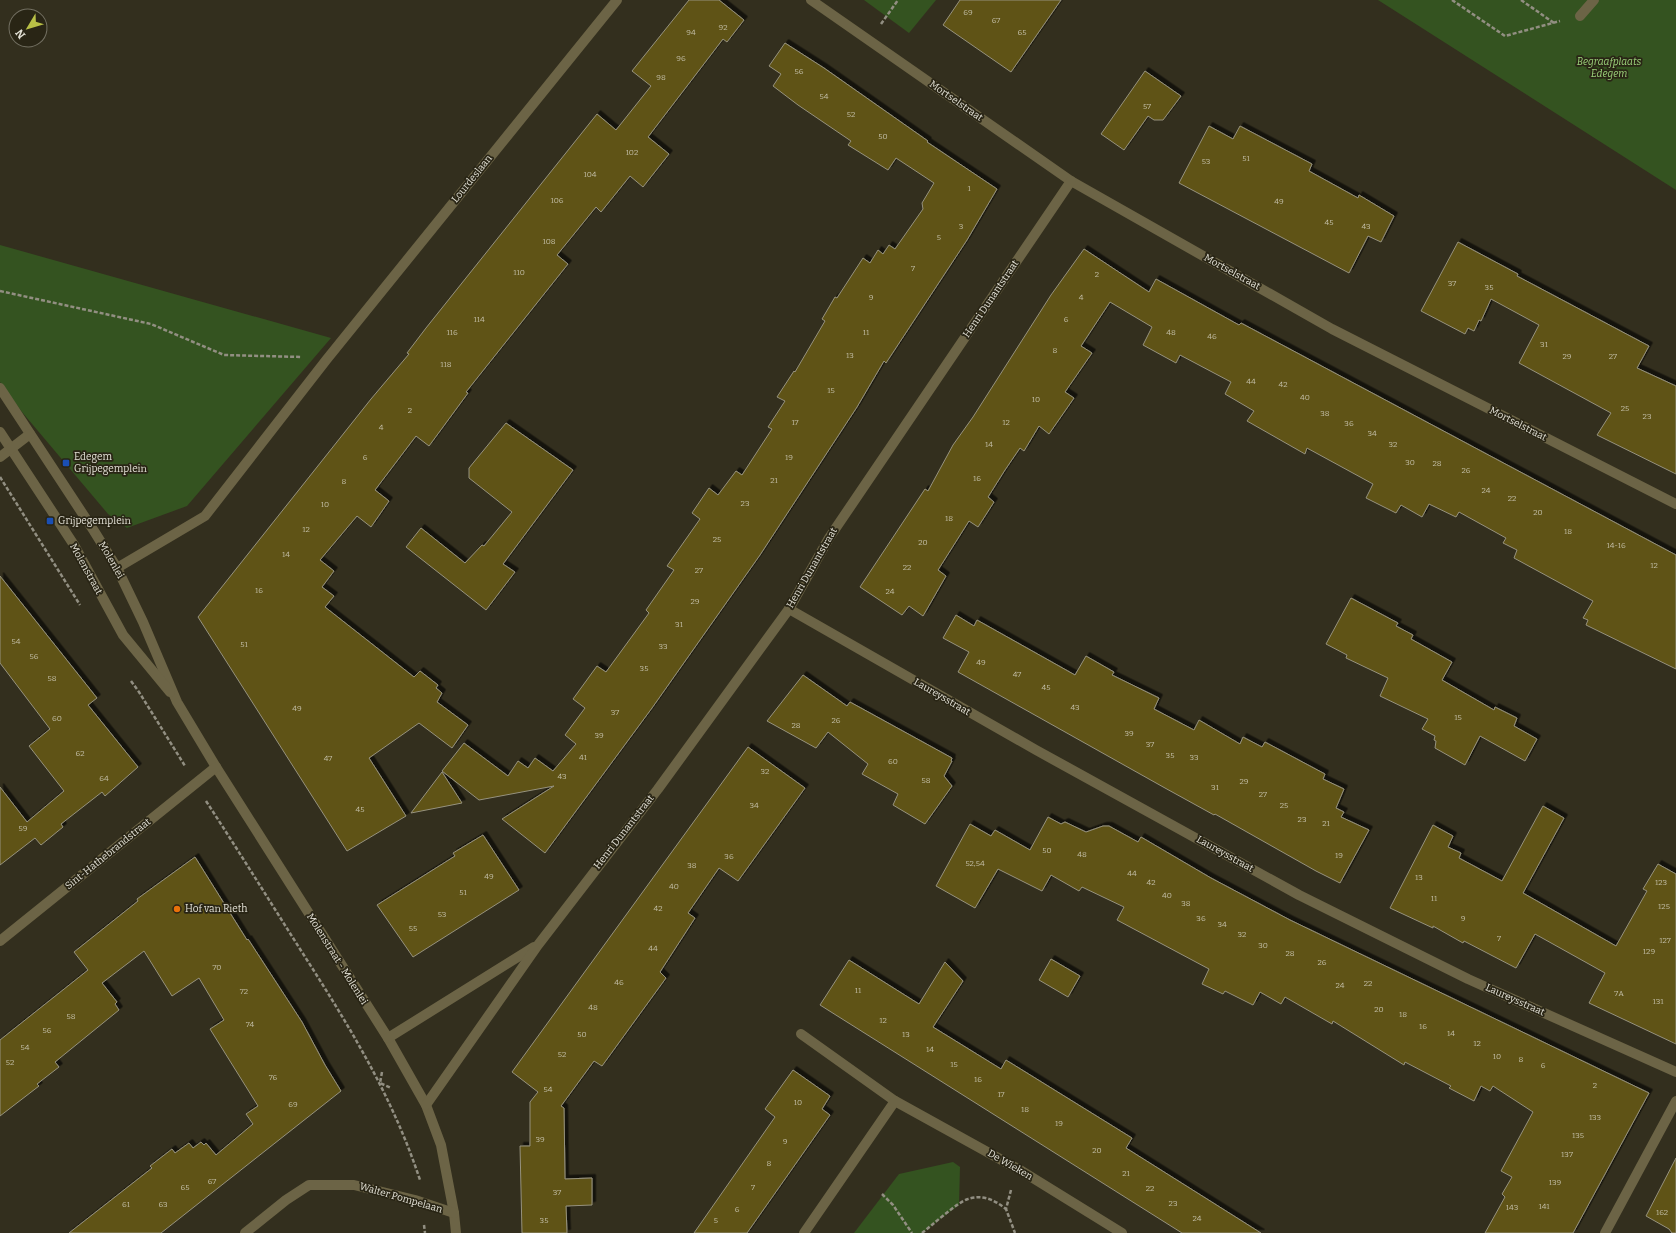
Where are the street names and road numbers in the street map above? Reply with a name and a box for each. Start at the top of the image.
street label: Mortselstraat [927,78,985,124]
street label: Lourdeslaan [449,152,495,205]
street label: Mortselstraat [1202,252,1263,293]
street label: Henri Dunantstraat [961,258,1022,340]
street label: Mortselstraat [1487,404,1549,444]
street label: Henri Dunantstraat [784,525,840,610]
street label: Molenlei [96,539,126,581]
street label: Molenstraat [67,541,105,597]
street label: Laureysstraat [912,676,973,718]
street label: Henri Dunantstraat [591,792,657,871]
street label: Sint-Hathebrandstraat [63,816,153,892]
street label: Laureysstraat [1194,833,1256,875]
street label: Molenstraat - Molenlei [304,911,370,1007]
street label: Laureysstraat [1484,982,1547,1019]
street label: De Wieken [985,1147,1035,1183]
street label: Walter Pompelaan [358,1180,444,1216]

